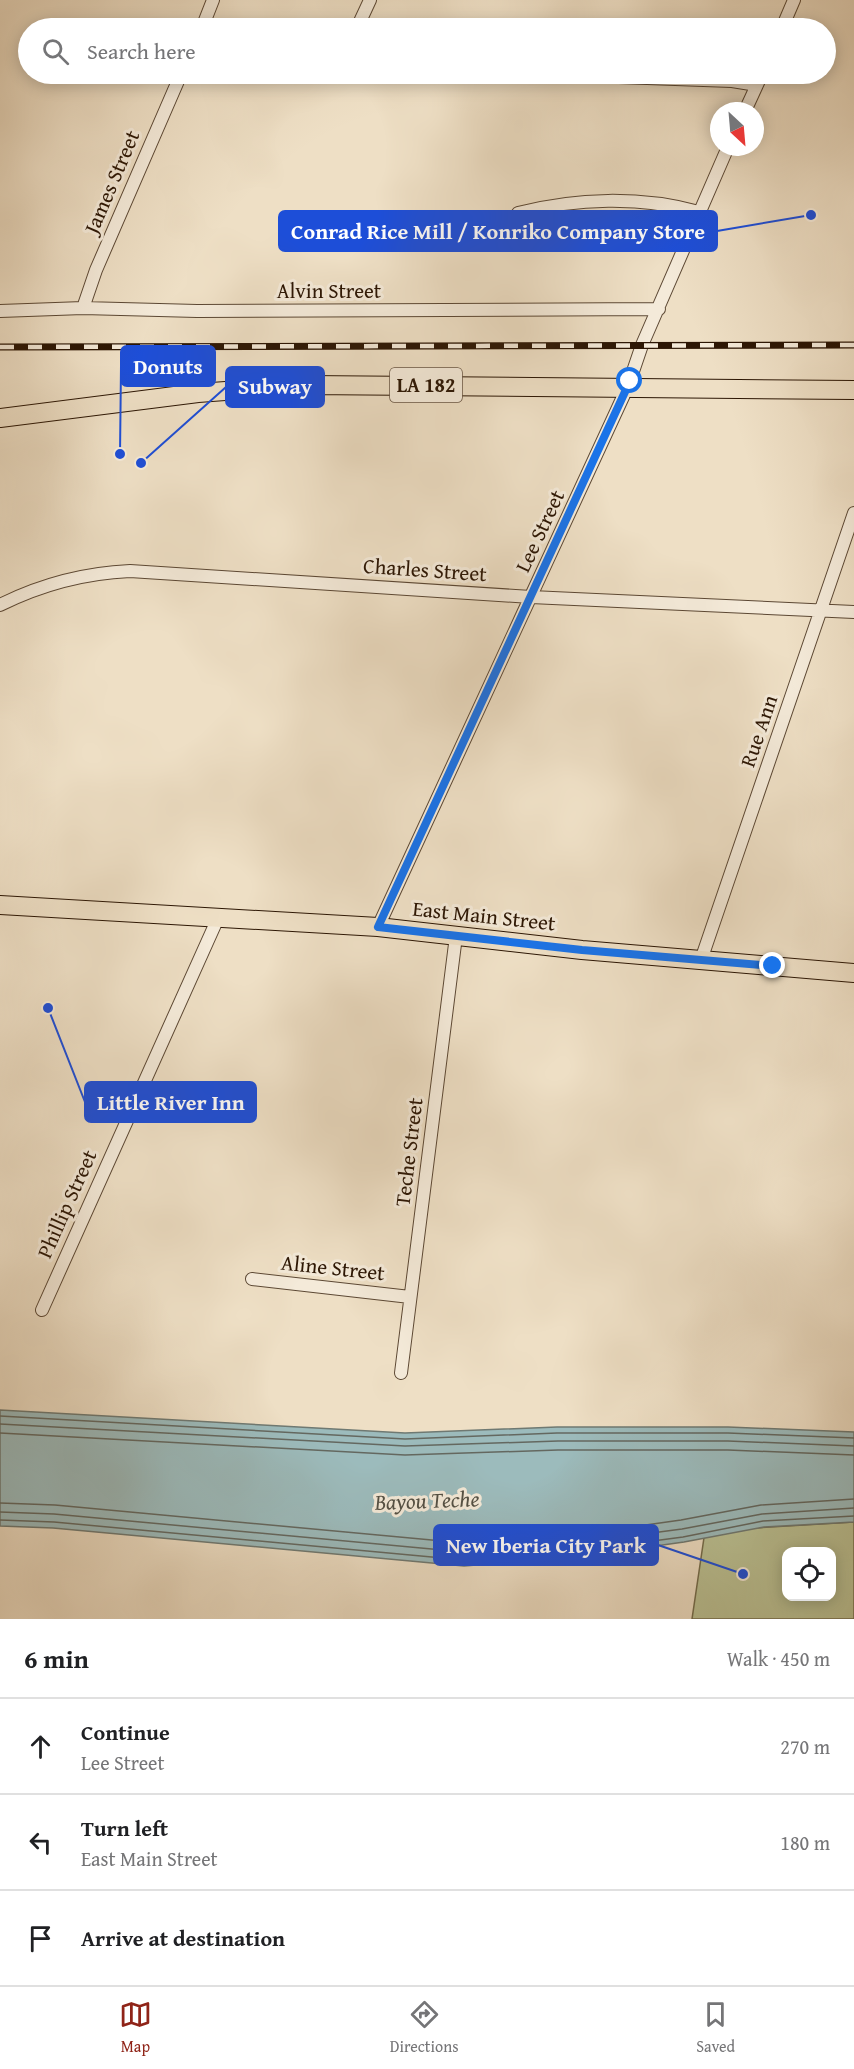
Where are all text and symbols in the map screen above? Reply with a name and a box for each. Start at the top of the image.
search box [18,18,836,84]
icon: search [39,35,72,68]
text: Search here [87,35,196,67]
north arrow [710,102,764,156]
street label: James Street [75,125,147,241]
callout: Conrad Rice Mill / Konriko Company Store [279,211,717,251]
text: Conrad Rice Mill / Konriko Company Store [291,215,705,247]
street label: Alvin Street [277,275,382,306]
callout: Donuts [121,346,215,386]
text: Donuts [133,350,203,382]
callout: Subway [226,367,324,407]
route start [616,367,642,393]
road number: LA 182 [390,368,462,402]
text: Subway [238,370,313,402]
street label: Lee Street [507,484,572,577]
street label: Charles Street [362,550,488,589]
street label: Rue Ann [732,690,785,771]
street label: East Main Street [411,893,558,938]
route end [759,952,785,978]
callout: Little River Inn [85,1082,256,1122]
text: Little River Inn [97,1086,245,1118]
street label: Teche Street [386,1095,431,1208]
street label: Phillip Street [29,1144,104,1263]
street label: Aline Street [280,1247,387,1288]
water label: Bayou Teche [373,1482,480,1518]
callout: New Iberia City Park [434,1525,658,1565]
text: New Iberia City Park [446,1529,646,1561]
map controls [782,1547,836,1601]
button: locate [782,1547,836,1601]
text: 6 min [24,1639,89,1678]
text: Walk · 450 m [727,1644,830,1673]
text: Continue [81,1716,170,1748]
icon: ahead [24,1730,57,1763]
text: 270 m [780,1732,830,1761]
text: Lee Street [81,1748,165,1777]
text: Turn left [81,1812,168,1844]
icon: left [24,1826,57,1859]
text: 180 m [780,1828,830,1857]
text: East Main Street [81,1844,218,1873]
icon: arrive [24,1922,57,1955]
text: Arrive at destination [81,1922,285,1954]
tab: Map [119,1998,152,2058]
tab: Directions [390,1998,459,2058]
tab: Saved [696,1998,735,2058]

